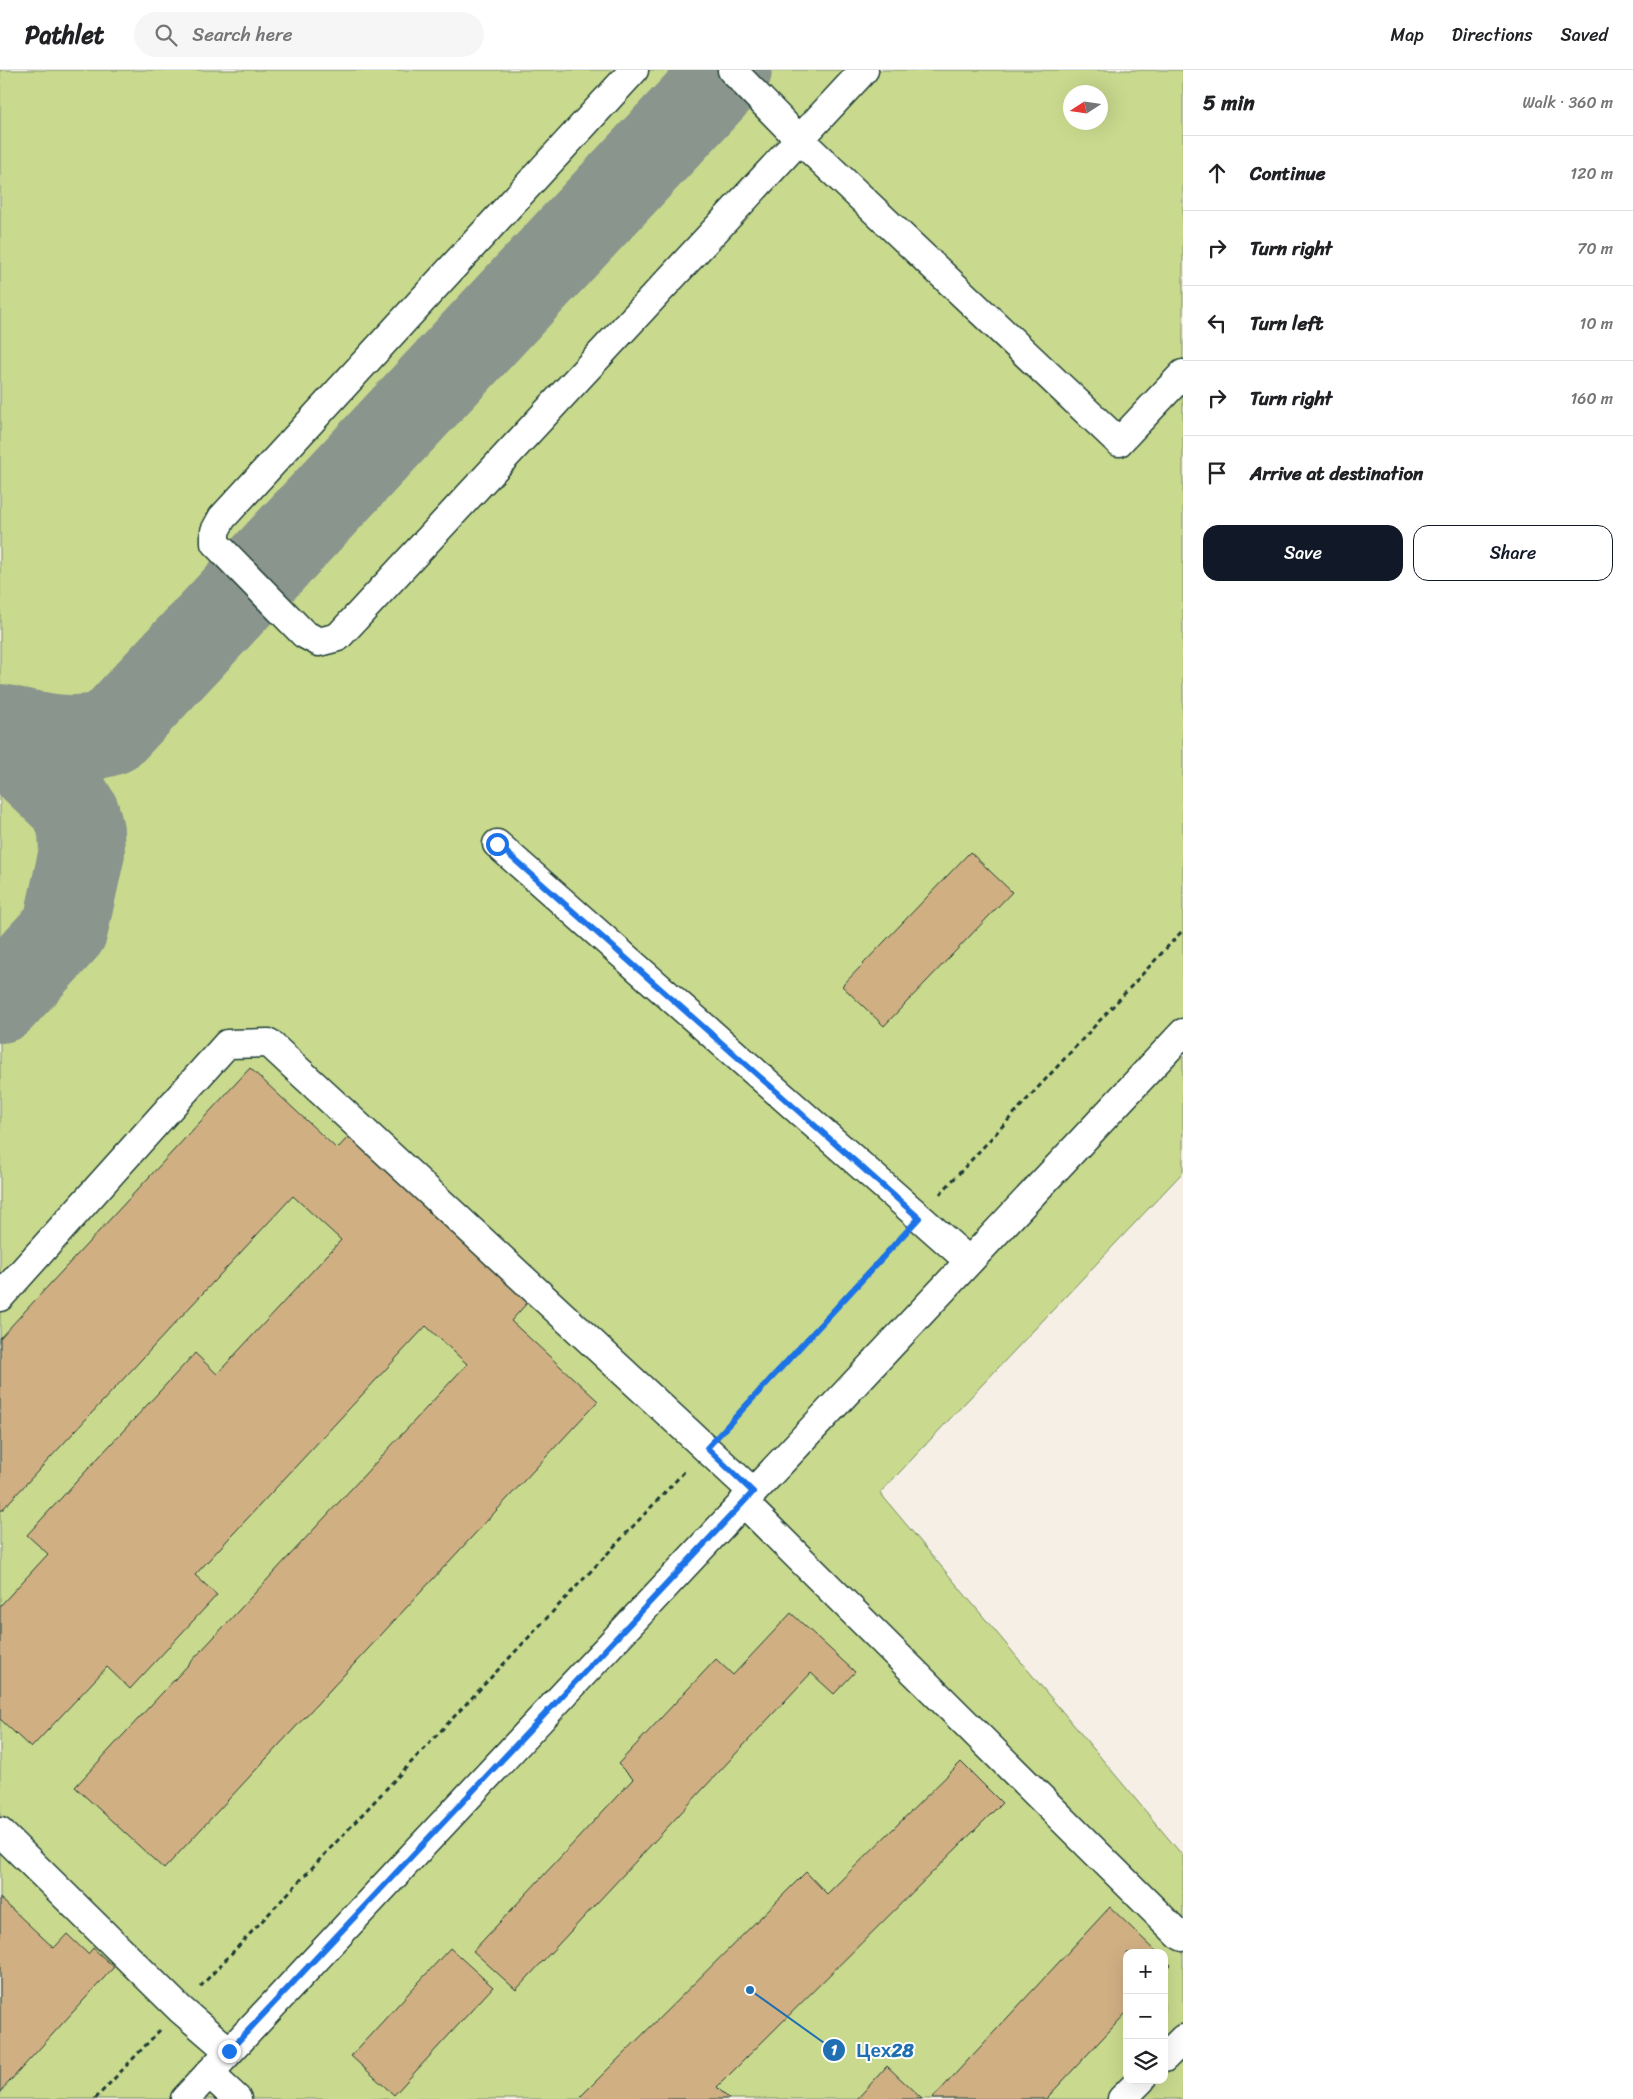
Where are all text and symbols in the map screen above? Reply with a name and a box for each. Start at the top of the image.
search box [134,12,484,57]
text: Pathlet [25,14,104,56]
text: Search here [192,18,292,51]
text: Map [1391,19,1424,51]
text: Directions [1452,19,1533,51]
text: Saved [1561,19,1608,51]
icon: search [152,21,180,49]
text: 5 min [1203,84,1255,122]
north arrow [1063,85,1108,130]
text: Walk · 360 m [1523,88,1613,117]
text: Continue [1250,157,1326,190]
icon: ahead [1203,159,1231,187]
text: 120 m [1570,159,1613,188]
text: Turn right [1250,232,1332,265]
icon: right [1203,234,1231,262]
text: 70 m [1577,234,1613,263]
text: Turn left [1250,307,1323,340]
icon: left [1203,309,1231,337]
text: 10 m [1580,309,1613,338]
text: Turn right [1250,382,1332,415]
icon: right [1203,384,1231,412]
text: 160 m [1570,384,1613,413]
text: Arrive at destination [1250,457,1423,490]
icon: arrive [1203,459,1231,487]
button: Save [1203,525,1403,581]
button: Share [1413,525,1613,581]
route start [486,833,509,856]
map controls [1123,1949,1168,2084]
button: + [1123,1949,1168,1994]
button: − [1123,1994,1168,2039]
callout: Цех28 [822,2033,924,2067]
text: Цех28 [856,2034,914,2067]
text: 1 [831,2037,838,2063]
button: layers [1123,2039,1168,2084]
route end [218,2040,241,2063]

